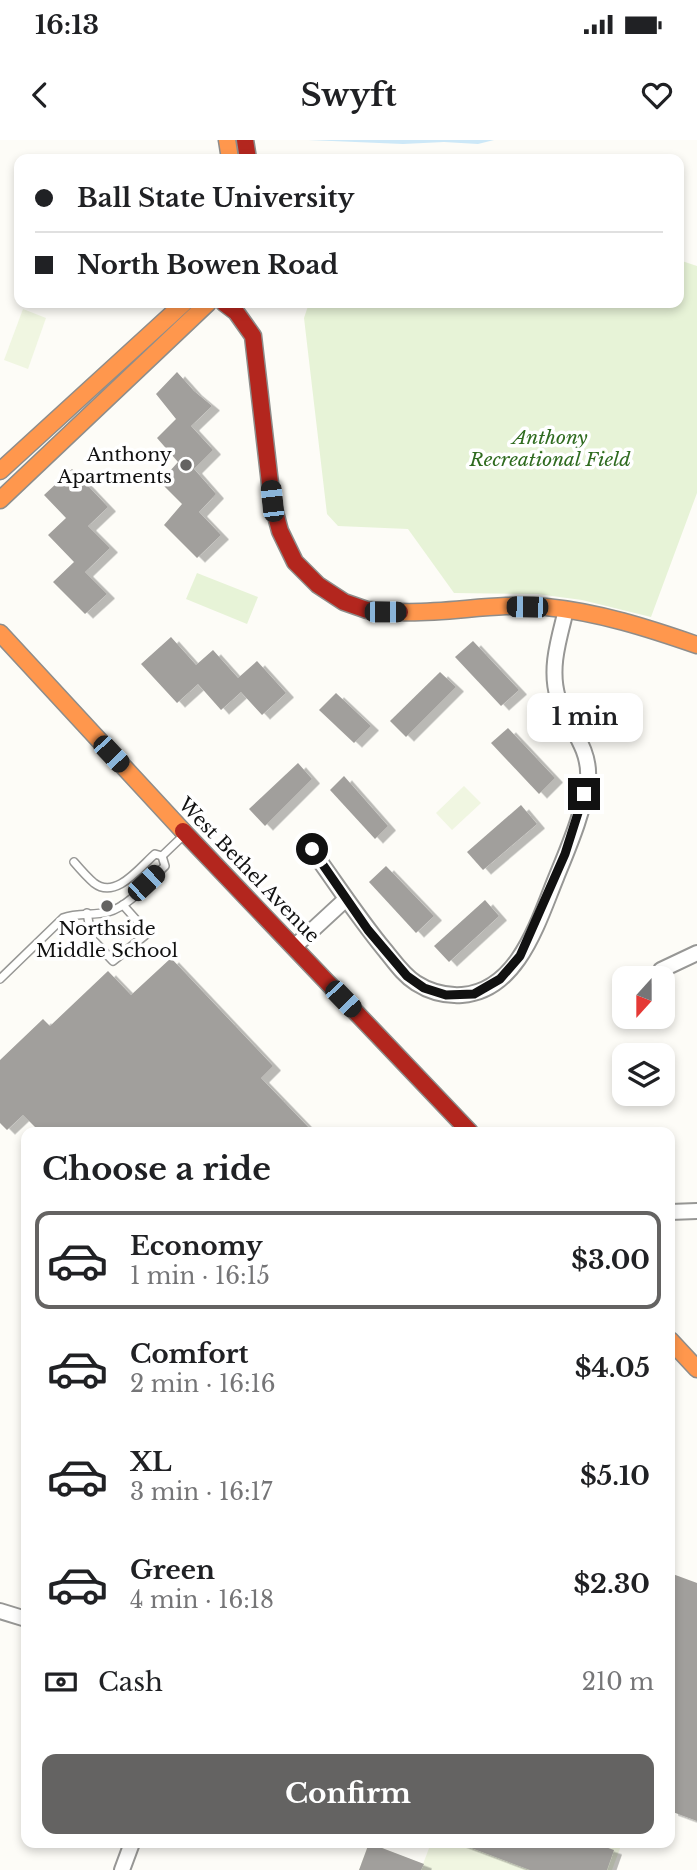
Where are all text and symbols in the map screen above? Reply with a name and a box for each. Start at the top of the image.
text: 16:13 [35,9,99,41]
text: Swyft [300,75,397,115]
icon: back [21,76,59,114]
icon: heart [638,76,676,114]
text: Ball State University [77,182,354,214]
text: North Bowen Road [77,249,338,281]
park label: Anthony Recreational Field [469,426,631,471]
place label: Anthony Apartments [56,443,172,488]
marker: Anthony Apartments [178,457,194,473]
car [260,479,285,523]
car [506,596,549,618]
car [365,602,407,623]
callout: 1 min [526,692,642,742]
text: 1 min [552,703,618,731]
car [89,731,134,777]
route end [568,778,600,810]
street label: West Bethel Avenue [173,792,324,947]
route start [296,833,328,865]
car [124,861,169,905]
marker: Northside Middle School [99,898,115,914]
place label: Northside Middle School [36,917,178,962]
north arrow [612,966,676,1029]
map controls [612,966,675,1106]
car [321,977,366,1021]
button: layers [612,1043,675,1106]
text: Choose a ride [42,1149,271,1189]
icon: car [46,1229,109,1292]
text: Economy [130,1230,263,1262]
text: $3.00 [571,1244,650,1276]
text: 1 min · 16:15 [130,1262,270,1290]
icon: car [46,1337,109,1400]
text: Comfort [130,1338,248,1370]
text: $4.05 [575,1352,650,1384]
text: 2 min · 16:16 [130,1370,276,1398]
icon: car [46,1445,109,1508]
text: XL [130,1446,172,1478]
text: $5.10 [580,1460,650,1492]
text: 3 min · 16:17 [130,1478,272,1506]
icon: car [46,1553,109,1616]
text: Green [130,1554,215,1586]
text: $2.30 [573,1568,650,1600]
text: 4 min · 16:18 [130,1586,274,1614]
icon: cash [42,1663,80,1701]
text: Cash [98,1666,163,1698]
text: 210 m [582,1668,654,1696]
button: Confirm [42,1754,654,1834]

